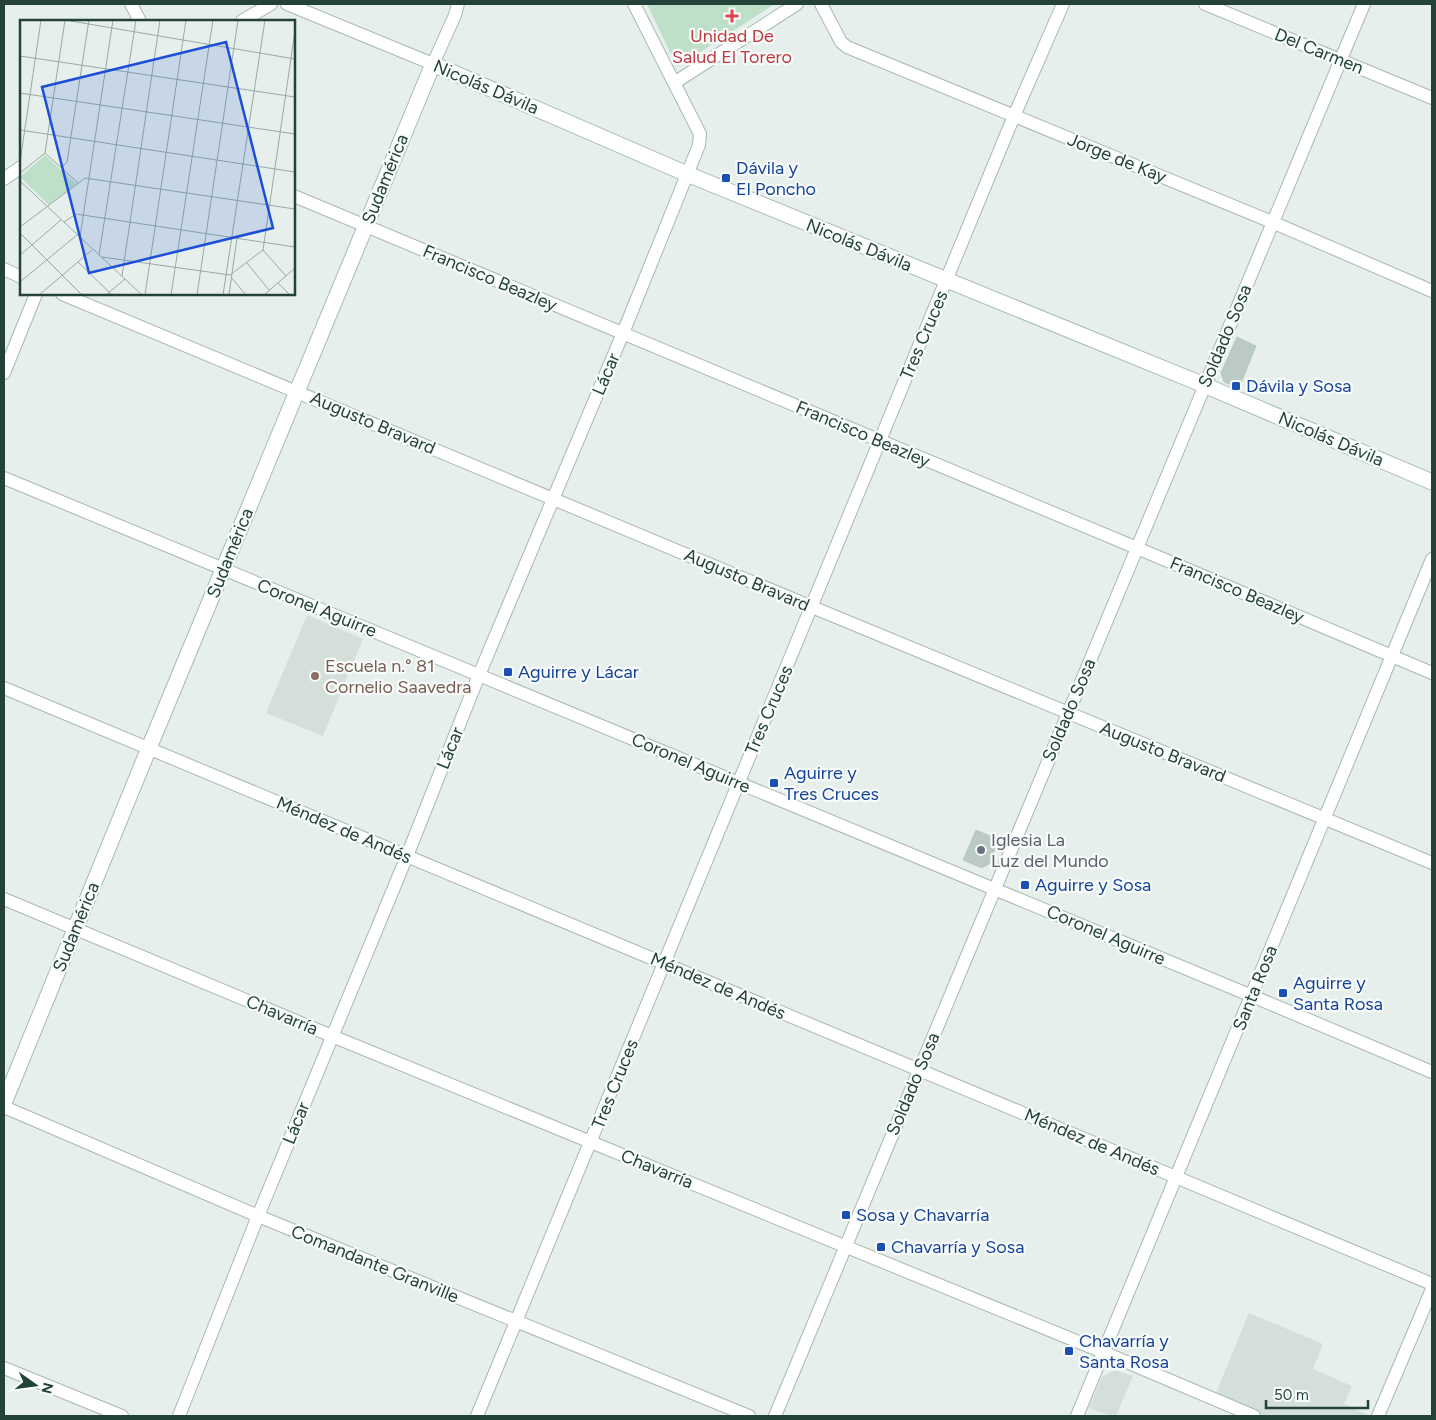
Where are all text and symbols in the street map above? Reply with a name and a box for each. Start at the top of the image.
marker: Unidad De Salud El Torero [725,9,739,23]
inset map [20,20,295,295]
street label: Del Carmen [1271,23,1367,79]
place label: Unidad De Salud El Torero [672,25,792,68]
street label: Nicolás Dávila [430,55,542,119]
street label: Jorge de Kay [1064,128,1170,188]
street label: Sudamérica [357,131,413,227]
place label: Dávila y El Poncho [736,157,816,200]
marker: Dávila y El Poncho [720,172,732,184]
street label: Nicolás Dávila [803,214,915,276]
street label: Francisco Beazley [420,240,561,316]
street label: Soldado Sosa [1193,281,1257,391]
street label: Tres Cruces [895,287,953,383]
street label: Lácar [587,350,625,398]
place label: Dávila y Sosa [1246,375,1352,397]
marker: Dávila y Sosa [1230,380,1242,392]
street label: Augusto Bravard [307,387,439,459]
street label: Francisco Beazley [793,396,934,472]
street label: Nicolás Dávila [1275,407,1387,471]
street label: Sudamérica [202,505,258,601]
street label: Augusto Bravard [681,544,813,616]
street label: Francisco Beazley [1167,552,1308,628]
street label: Coronel Aguirre [254,574,380,642]
place label: Escuela n.° 81 Cornelio Saavedra [325,655,471,698]
street label: Soldado Sosa [1037,655,1101,765]
place label: Aguirre y Lácar [518,661,639,683]
street label: Tres Cruces [740,662,798,758]
marker: Aguirre y Lácar [502,666,514,678]
marker: Escuela n.° 81 Cornelio Saavedra [309,670,321,682]
street label: Augusto Bravard [1097,717,1229,787]
street label: Lácar [432,724,468,772]
street label: Coronel Aguirre [628,728,754,798]
place label: Aguirre y Tres Cruces [784,762,879,805]
marker: Aguirre y Tres Cruces [768,777,780,789]
street label: Méndez de Andés [273,792,415,868]
place label: Iglesia La Luz del Mundo [991,829,1109,872]
marker: Iglesia La Luz del Mundo [975,844,987,856]
place label: Aguirre y Sosa [1035,874,1151,896]
street label: Sudamérica [48,879,104,975]
marker: Aguirre y Sosa [1019,879,1031,891]
street label: Coronel Aguirre [1043,900,1169,970]
street label: Santa Rosa [1228,942,1282,1034]
street label: Méndez de Andés [647,948,789,1024]
place label: Aguirre y Santa Rosa [1293,972,1383,1015]
marker: Aguirre y Santa Rosa [1277,987,1289,999]
street label: Chavarría [243,990,321,1040]
street label: Soldado Sosa [881,1029,945,1139]
street label: Tres Cruces [587,1036,643,1132]
street label: Lácar [278,1099,314,1147]
street label: Méndez de Andés [1021,1104,1163,1180]
street label: Chavarría [618,1145,696,1193]
place label: Sosa y Chavarría [856,1204,989,1226]
marker: Sosa y Chavarría [840,1209,852,1221]
street label: Comandante Granville [288,1220,462,1308]
place label: Chavarría y Sosa [891,1236,1024,1258]
marker: Chavarría y Sosa [875,1241,887,1253]
place label: Chavarría y Santa Rosa [1079,1330,1169,1373]
marker: Chavarría y Santa Rosa [1063,1345,1075,1357]
north arrow [10,1360,60,1410]
scale bar [1266,1378,1368,1410]
text: N [38,1381,57,1395]
text: 50 m [1274,1386,1309,1404]

